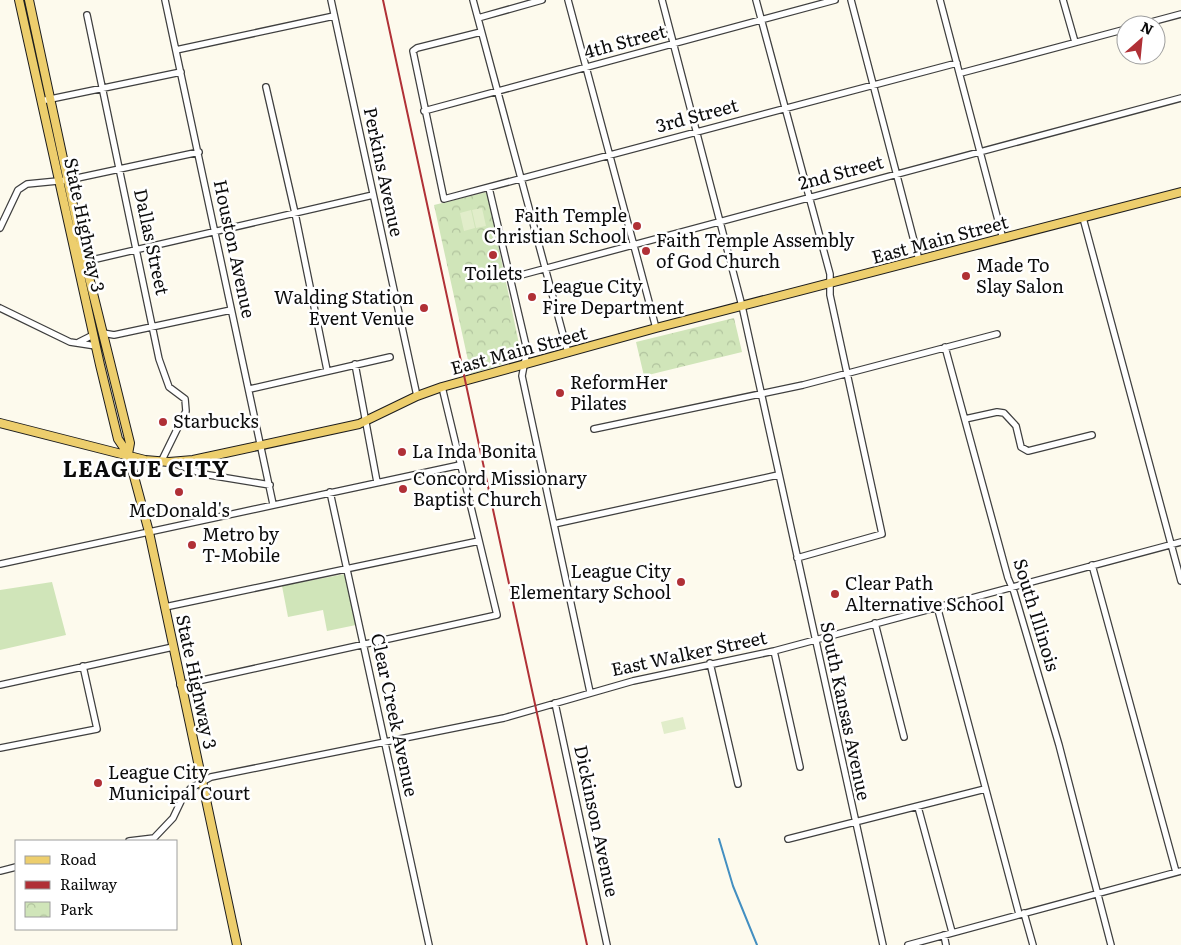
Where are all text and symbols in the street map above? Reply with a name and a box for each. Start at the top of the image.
north arrow [1116,15,1166,65]
street label: 4th Street [580,16,669,64]
text: N [1138,16,1157,39]
street label: 3rd Street [652,90,741,138]
street label: Perkins Avenue [358,104,411,239]
street label: 2nd Street [795,147,887,196]
street label: State Highway 3 [58,155,113,294]
street label: Houston Avenue [208,177,263,320]
street label: Dallas Street [128,186,177,298]
place label: Faith Temple Christian School [484,201,627,249]
street label: East Main Street [868,207,1012,270]
marker: Faith Temple Christian School [631,220,643,232]
place label: Faith Temple Assembly of God Church [656,226,855,274]
marker: Faith Temple Assembly of God Church [640,245,652,257]
marker: Toilets [487,249,499,261]
place label: Made To Slay Salon [976,251,1064,299]
place label: Toilets [464,259,522,286]
marker: Made To Slay Salon [960,270,972,282]
place label: League City Fire Department [542,272,685,320]
place label: Walding Station Event Venue [274,283,414,331]
marker: League City Fire Department [526,291,538,303]
marker: Walding Station Event Venue [418,302,430,314]
street label: East Main Street [447,318,591,381]
place label: ReformHer Pilates [570,368,668,416]
marker: ReformHer Pilates [554,387,566,399]
place label: Starbucks [173,407,259,434]
marker: Starbucks [157,416,169,428]
place label: La Inda Bonita [412,437,537,464]
marker: La Inda Bonita [396,446,408,458]
district label: LEAGUE CITY [63,451,229,484]
place label: Concord Missionary Baptist Church [413,464,587,512]
marker: Concord Missionary Baptist Church [397,483,409,495]
marker: McDonald's [173,486,185,498]
place label: McDonald's [128,496,230,523]
place label: Metro by T-Mobile [202,520,280,568]
marker: Metro by T-Mobile [186,539,198,551]
street label: South Illinois [1007,555,1067,674]
place label: League City Elementary School [509,557,672,605]
place label: Clear Path Alternative School [845,569,1004,617]
marker: League City Elementary School [675,576,687,588]
marker: Clear Path Alternative School [829,588,841,600]
street label: State Highway 3 [170,612,225,751]
street label: South Kansas Avenue [814,619,879,803]
street label: East Walker Street [608,623,770,682]
street label: Clear Creek Avenue [365,631,426,799]
street label: Dickinson Avenue [568,742,627,899]
place label: League City Municipal Court [108,758,251,806]
marker: League City Municipal Court [92,777,104,789]
legend [15,840,178,930]
text: Road [60,847,96,870]
text: Railway [60,872,118,895]
text: Park [60,897,94,920]

